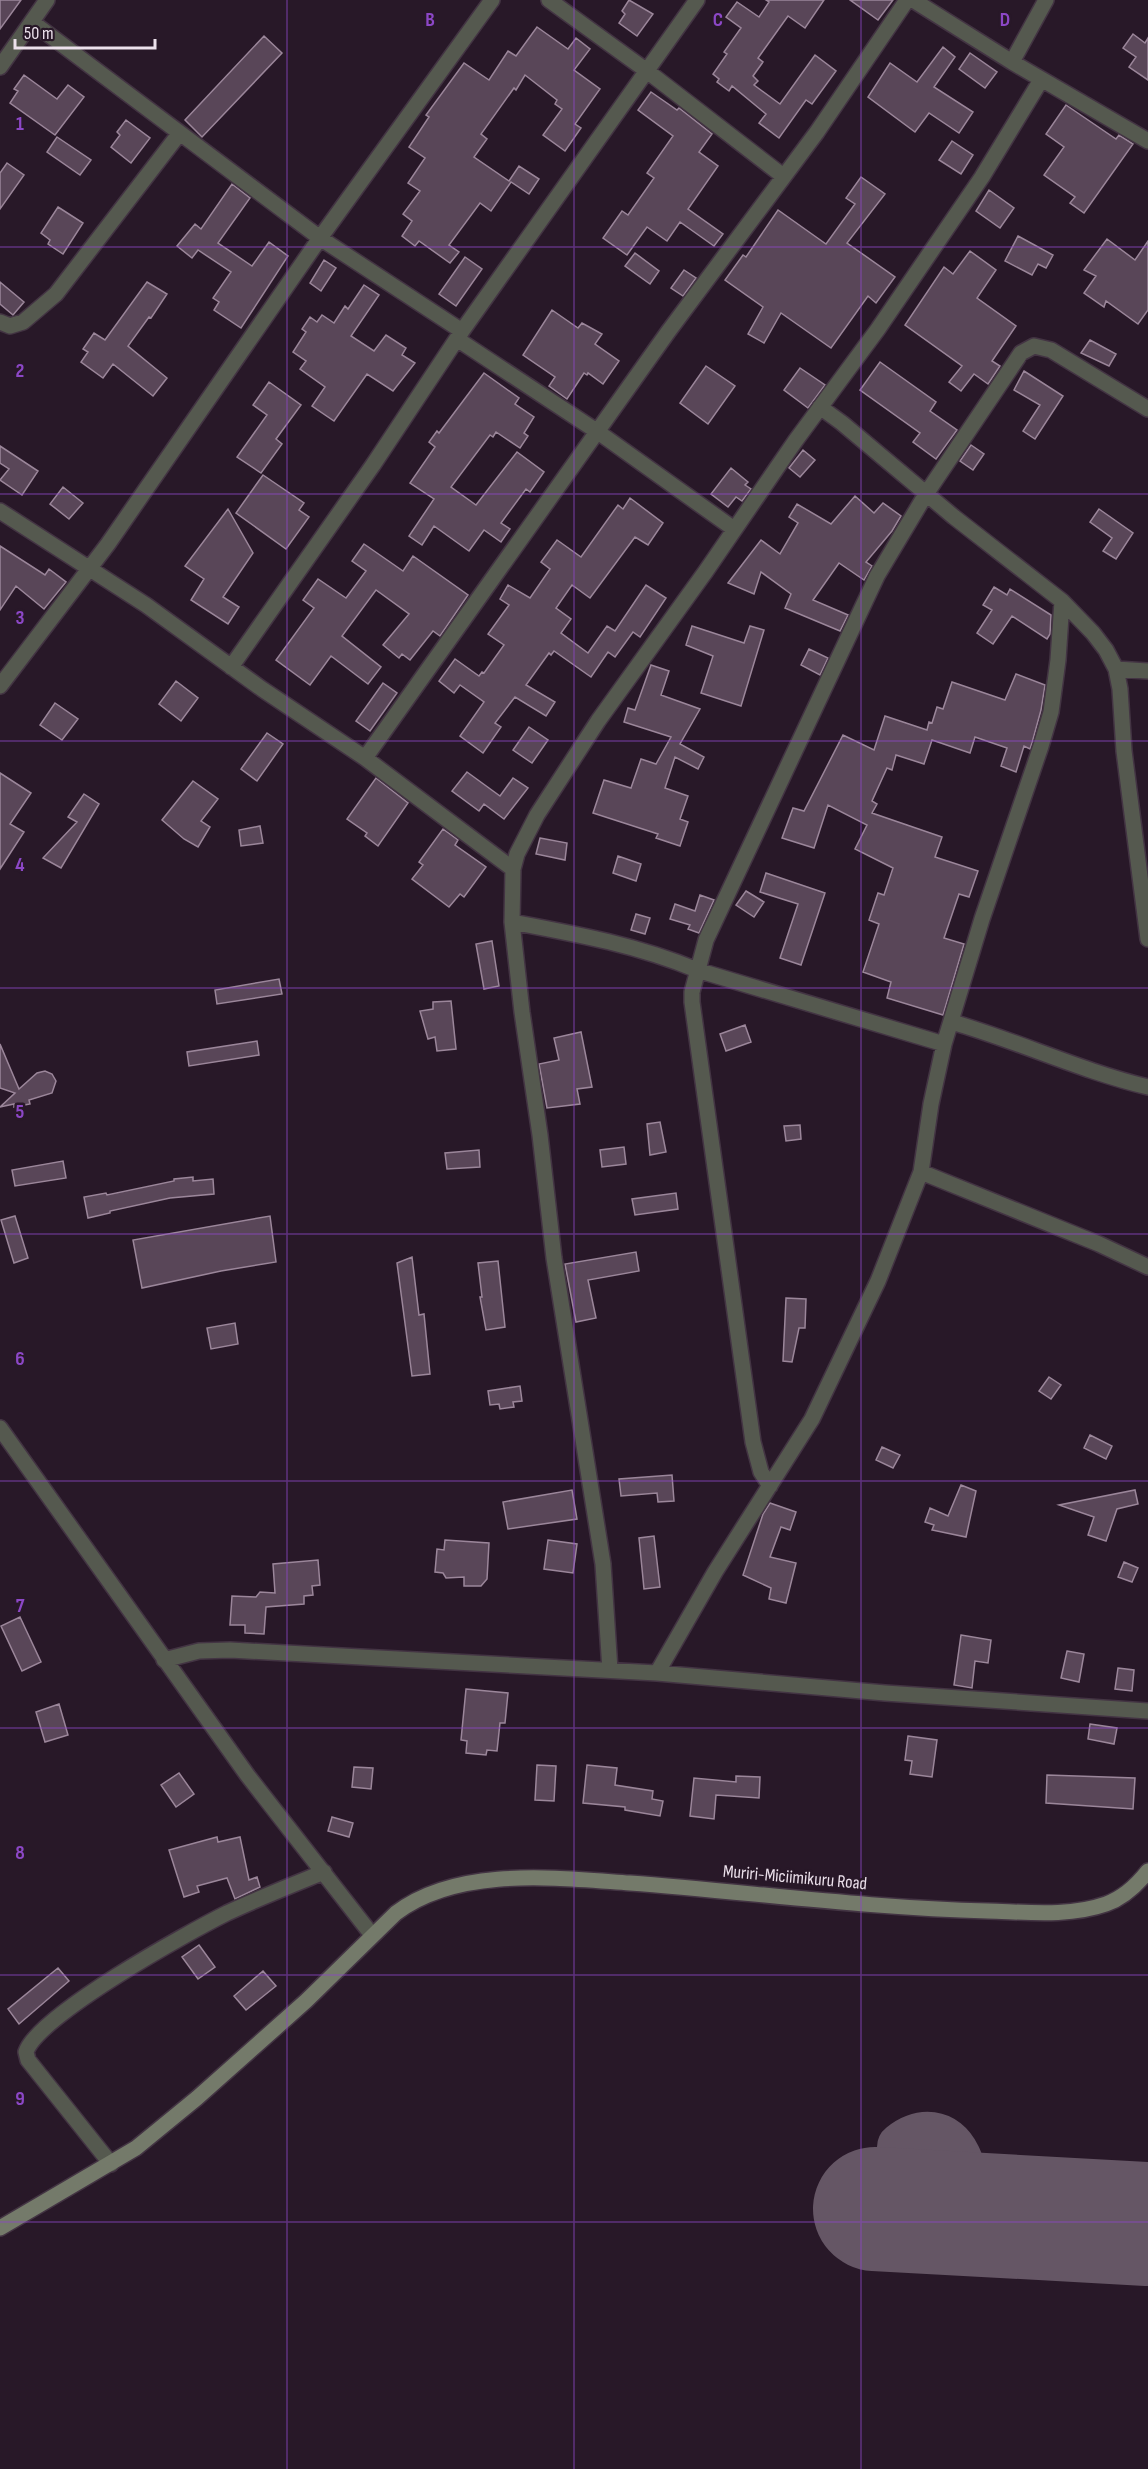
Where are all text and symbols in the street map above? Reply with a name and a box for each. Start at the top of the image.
text: B [425,8,435,32]
text: C [713,8,723,32]
text: D [1000,8,1010,32]
scale bar [15,12,154,50]
text: 50 m [24,23,54,44]
text: 1 [16,112,24,136]
text: 2 [16,359,24,383]
text: 3 [16,606,25,630]
text: 4 [15,853,25,877]
text: 5 [16,1100,25,1124]
text: 6 [15,1347,25,1371]
text: 7 [16,1594,25,1618]
text: 8 [15,1841,25,1865]
street label: Muriri-Miciimikuru Road [722,1861,868,1894]
text: 9 [15,2087,25,2111]

